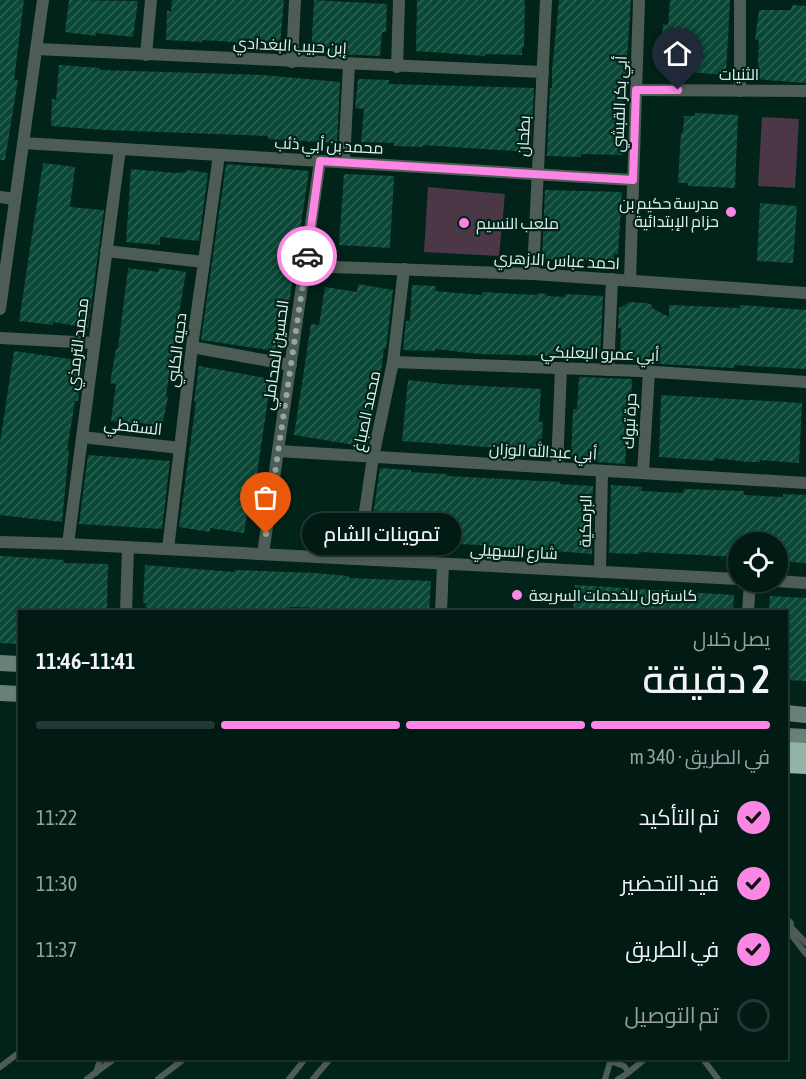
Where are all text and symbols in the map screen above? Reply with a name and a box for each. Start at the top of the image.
pin [652,28,703,90]
street label: إبن حبيب البغدادي [232,33,347,62]
icon: home [661,37,694,70]
street label: أبي بكر القبشي [608,55,635,153]
street label: الثنيات [719,65,759,84]
street label: بطحان [513,115,535,157]
street label: محمد بن أبي ذئب [274,133,384,162]
place label: مدرسة حكيم بن حزام الإبتدائية [619,194,719,233]
marker: مدرسة حكيم بن حزام الإبتدائية [724,205,738,219]
place label: ملعب النسيم [476,214,559,235]
marker: ملعب النسيم [457,216,471,230]
courier [277,226,337,286]
icon: car [291,240,324,273]
street label: احمد عباس الازهري [493,248,620,277]
street label: محمد الترمذي [62,297,97,392]
street label: الحسين المحاملي [258,299,297,412]
street label: دحيه الكلبي [163,312,194,389]
street label: أبي عمرو البعلبكي [540,342,660,369]
street label: محمد الصباغ [349,369,386,454]
street label: حرة تبوك [619,393,640,449]
street label: السقطي [102,414,163,443]
street label: أبي عبدالله الوزان [488,438,598,468]
pin [240,472,291,534]
icon: bag [249,481,282,514]
street label: البرمكية [576,494,595,548]
callout: تموينات الشام [302,513,461,555]
text: تموينات الشام [323,522,440,545]
map controls [728,532,788,592]
button: locate [728,532,788,592]
street label: شارع السهيلي [469,540,558,567]
place label: كاسترول للخدمات السريعة [529,586,697,606]
marker: كاسترول للخدمات السريعة [510,588,524,602]
text: يصل خلال [693,627,770,650]
text: 11:41–11:46 [36,648,135,674]
text: 2 دقيقة [642,657,770,701]
text: في الطريق · 340 m [630,745,770,768]
icon: check [737,801,770,834]
text: تم التأكيد [639,804,719,830]
text: 11:22 [36,806,77,829]
icon: check [737,867,770,900]
text: قيد التحضير [621,870,719,896]
text: 11:30 [36,872,77,895]
icon: check [737,933,770,966]
text: في الطريق [625,936,719,962]
text: 11:37 [36,938,77,961]
text: تم التوصيل [625,1002,719,1028]

